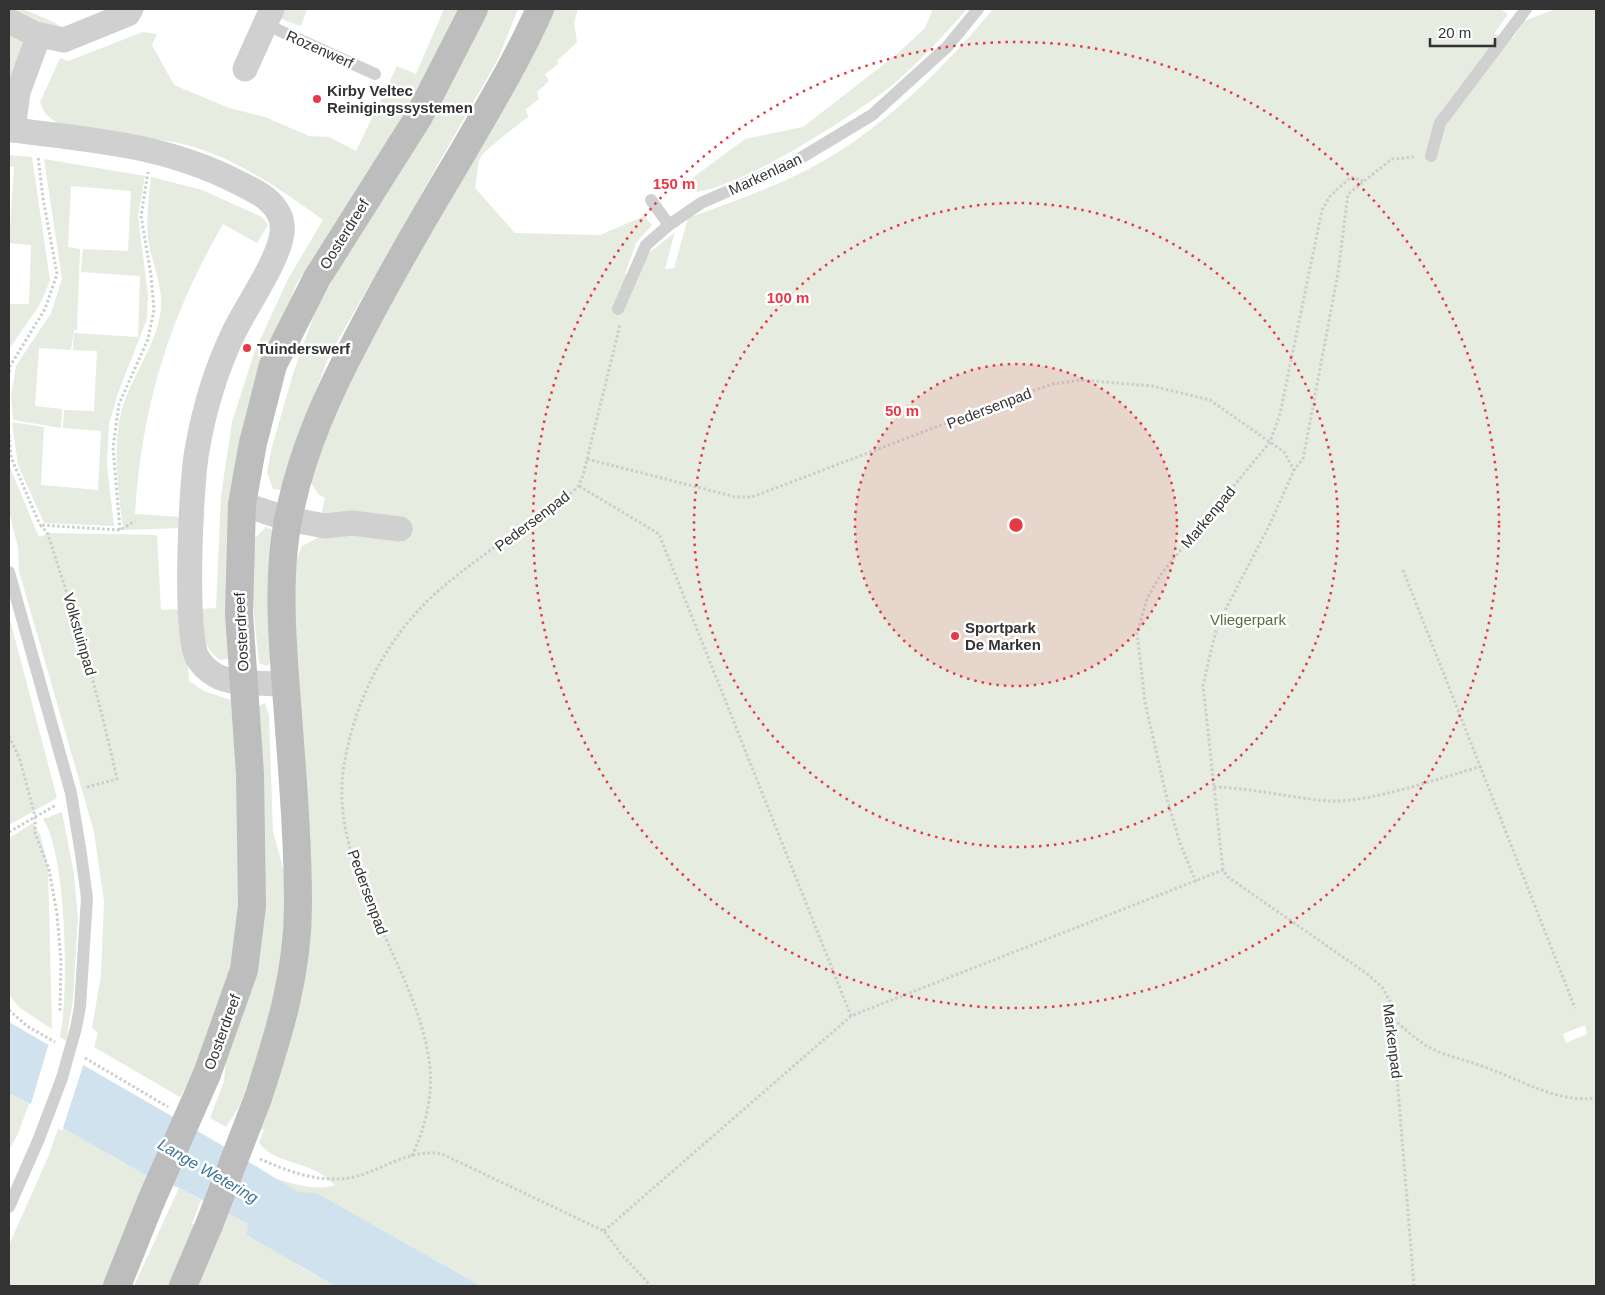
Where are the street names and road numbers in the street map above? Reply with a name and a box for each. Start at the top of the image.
street label: Rozenwerf [284,27,357,72]
street label: Markenlaan [726,150,804,198]
street label: Oosterdreef [316,195,373,272]
street label: Pedersenpad [944,384,1034,432]
street label: Markenpad [1177,483,1239,551]
street label: Pedersenpad [491,487,573,555]
street label: Volkstuinpad [60,591,100,677]
street label: Oosterdreef [230,591,252,672]
street label: Pedersenpad [345,847,391,937]
street label: Oosterdreef [200,991,244,1072]
street label: Markenpad [1380,1003,1406,1079]

